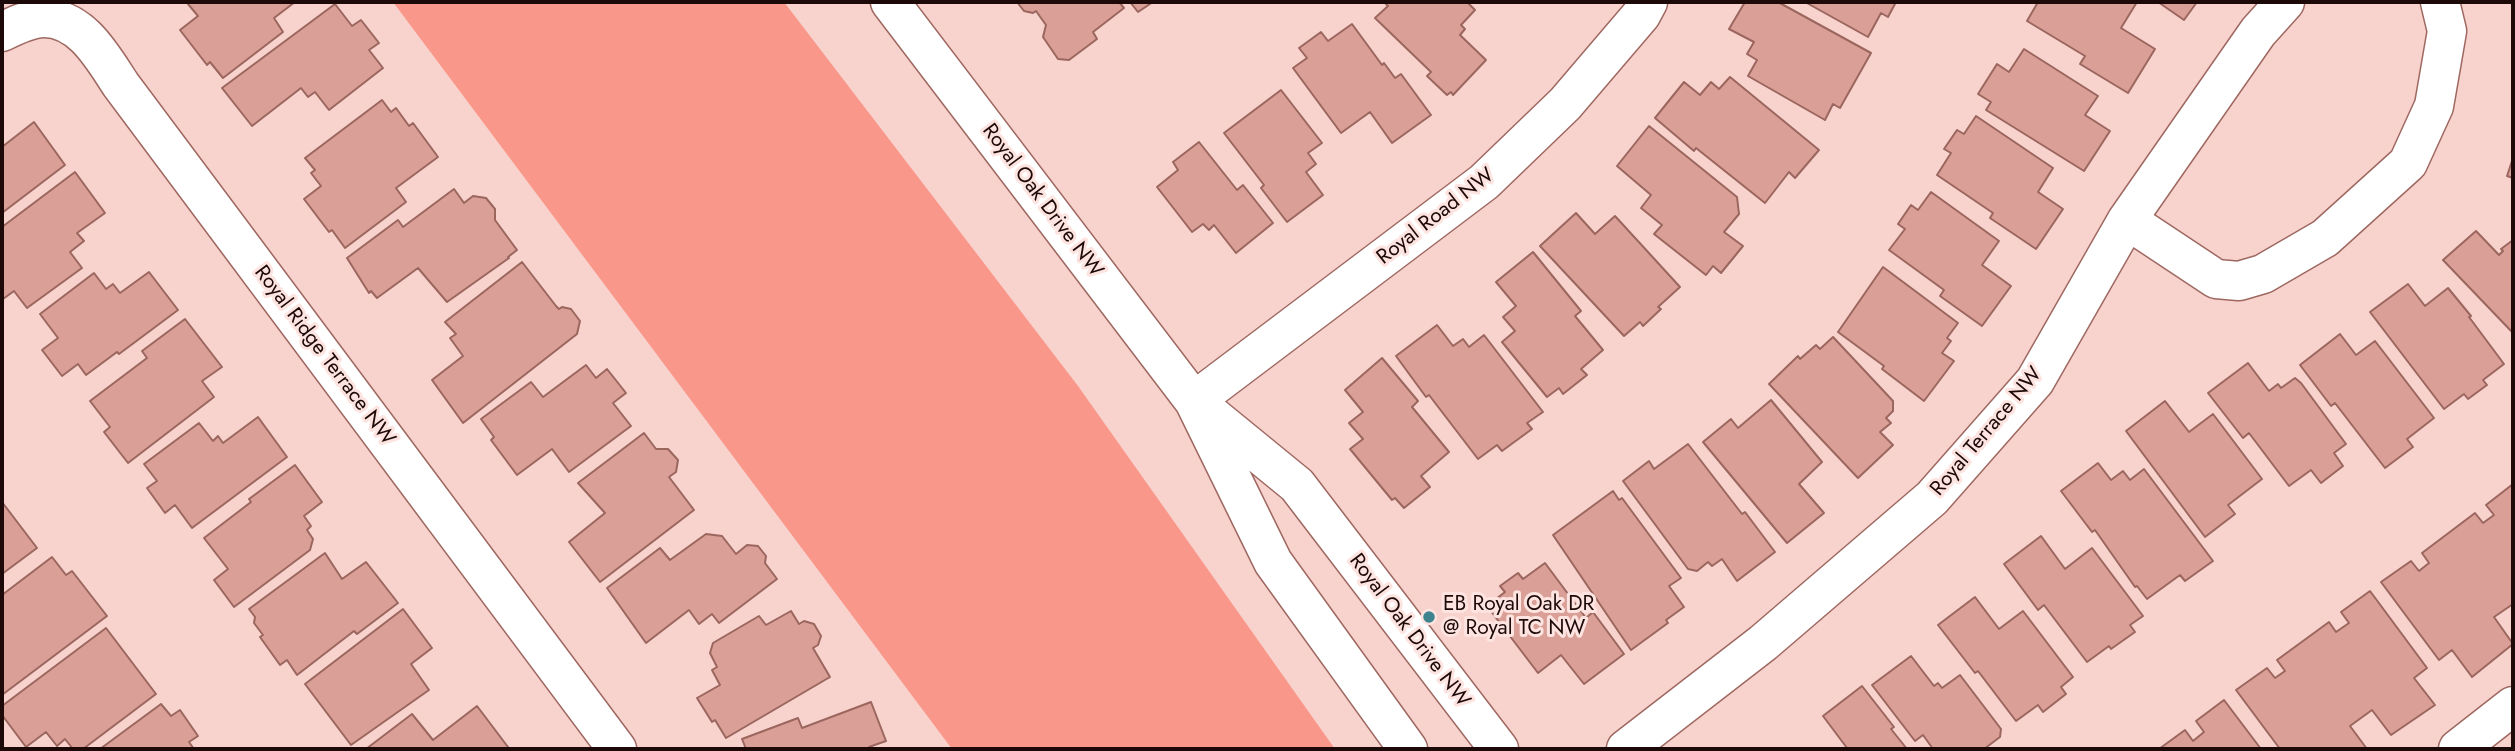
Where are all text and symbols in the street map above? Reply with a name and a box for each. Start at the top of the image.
street label: Royal Oak Drive NW [976,119,1108,283]
street label: Royal Road NW [1372,163,1500,271]
street label: Royal Ridge Terrace NW [248,261,400,451]
street label: Royal Terrace NW [1926,362,2048,502]
street label: Royal Oak Drive NW [1343,549,1475,713]
place label: EB Royal Oak DR @ Royal TC NW [1443,592,1594,642]
marker: EB Royal Oak DR @ Royal TC NW [1421,609,1437,625]

